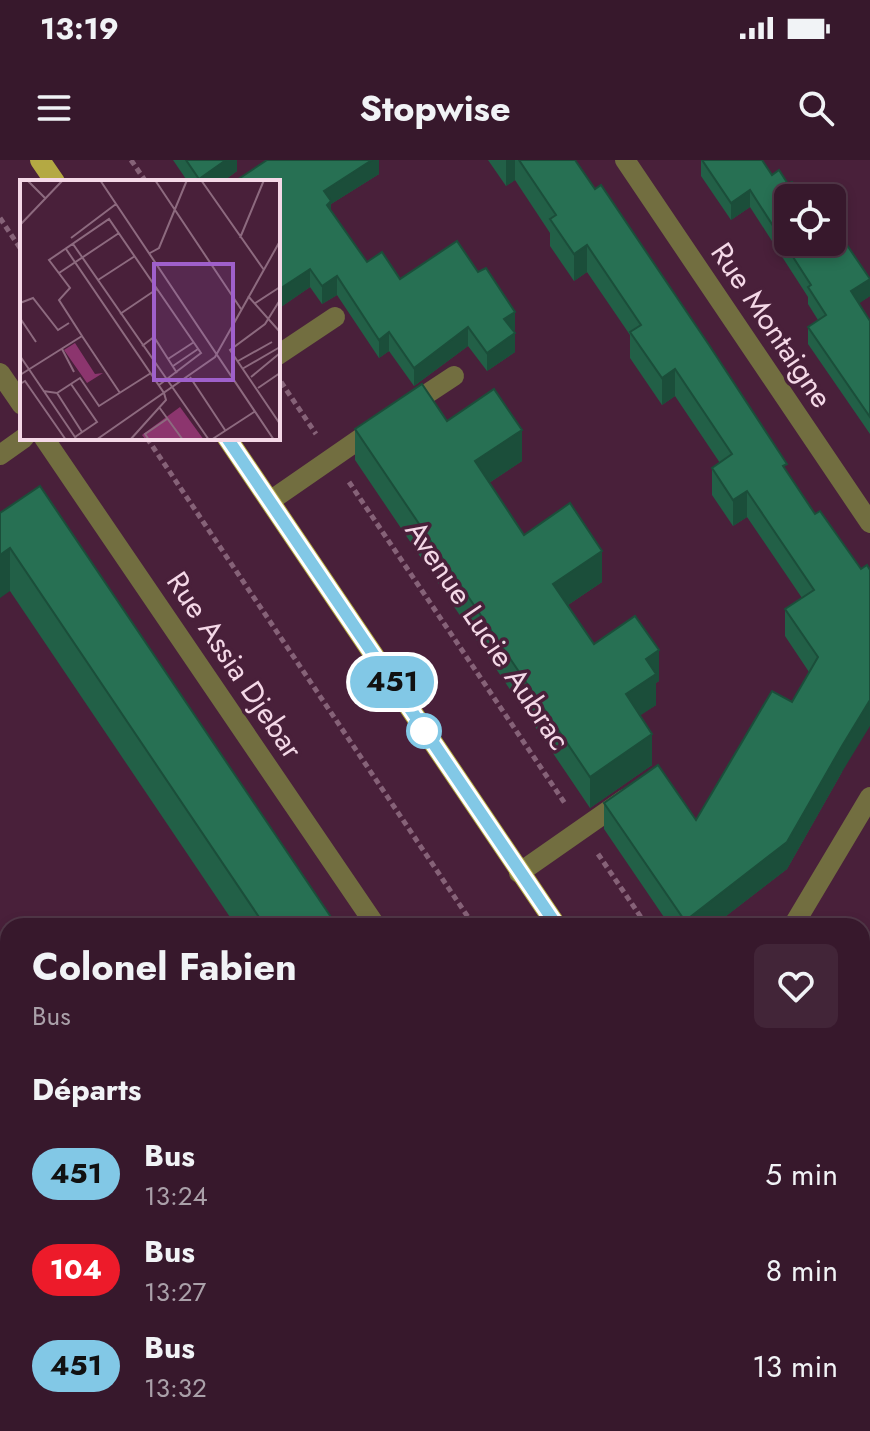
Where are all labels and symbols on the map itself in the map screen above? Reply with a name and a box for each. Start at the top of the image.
inset map [20,180,280,440]
street label: Rue Montaigne [701,234,843,416]
street label: Avenue Lucie Aubrac [395,512,581,758]
street label: Rue Assia Djebar [156,563,314,768]
line badge: 451 [346,656,438,708]
unlabelled marker [407,714,441,748]

